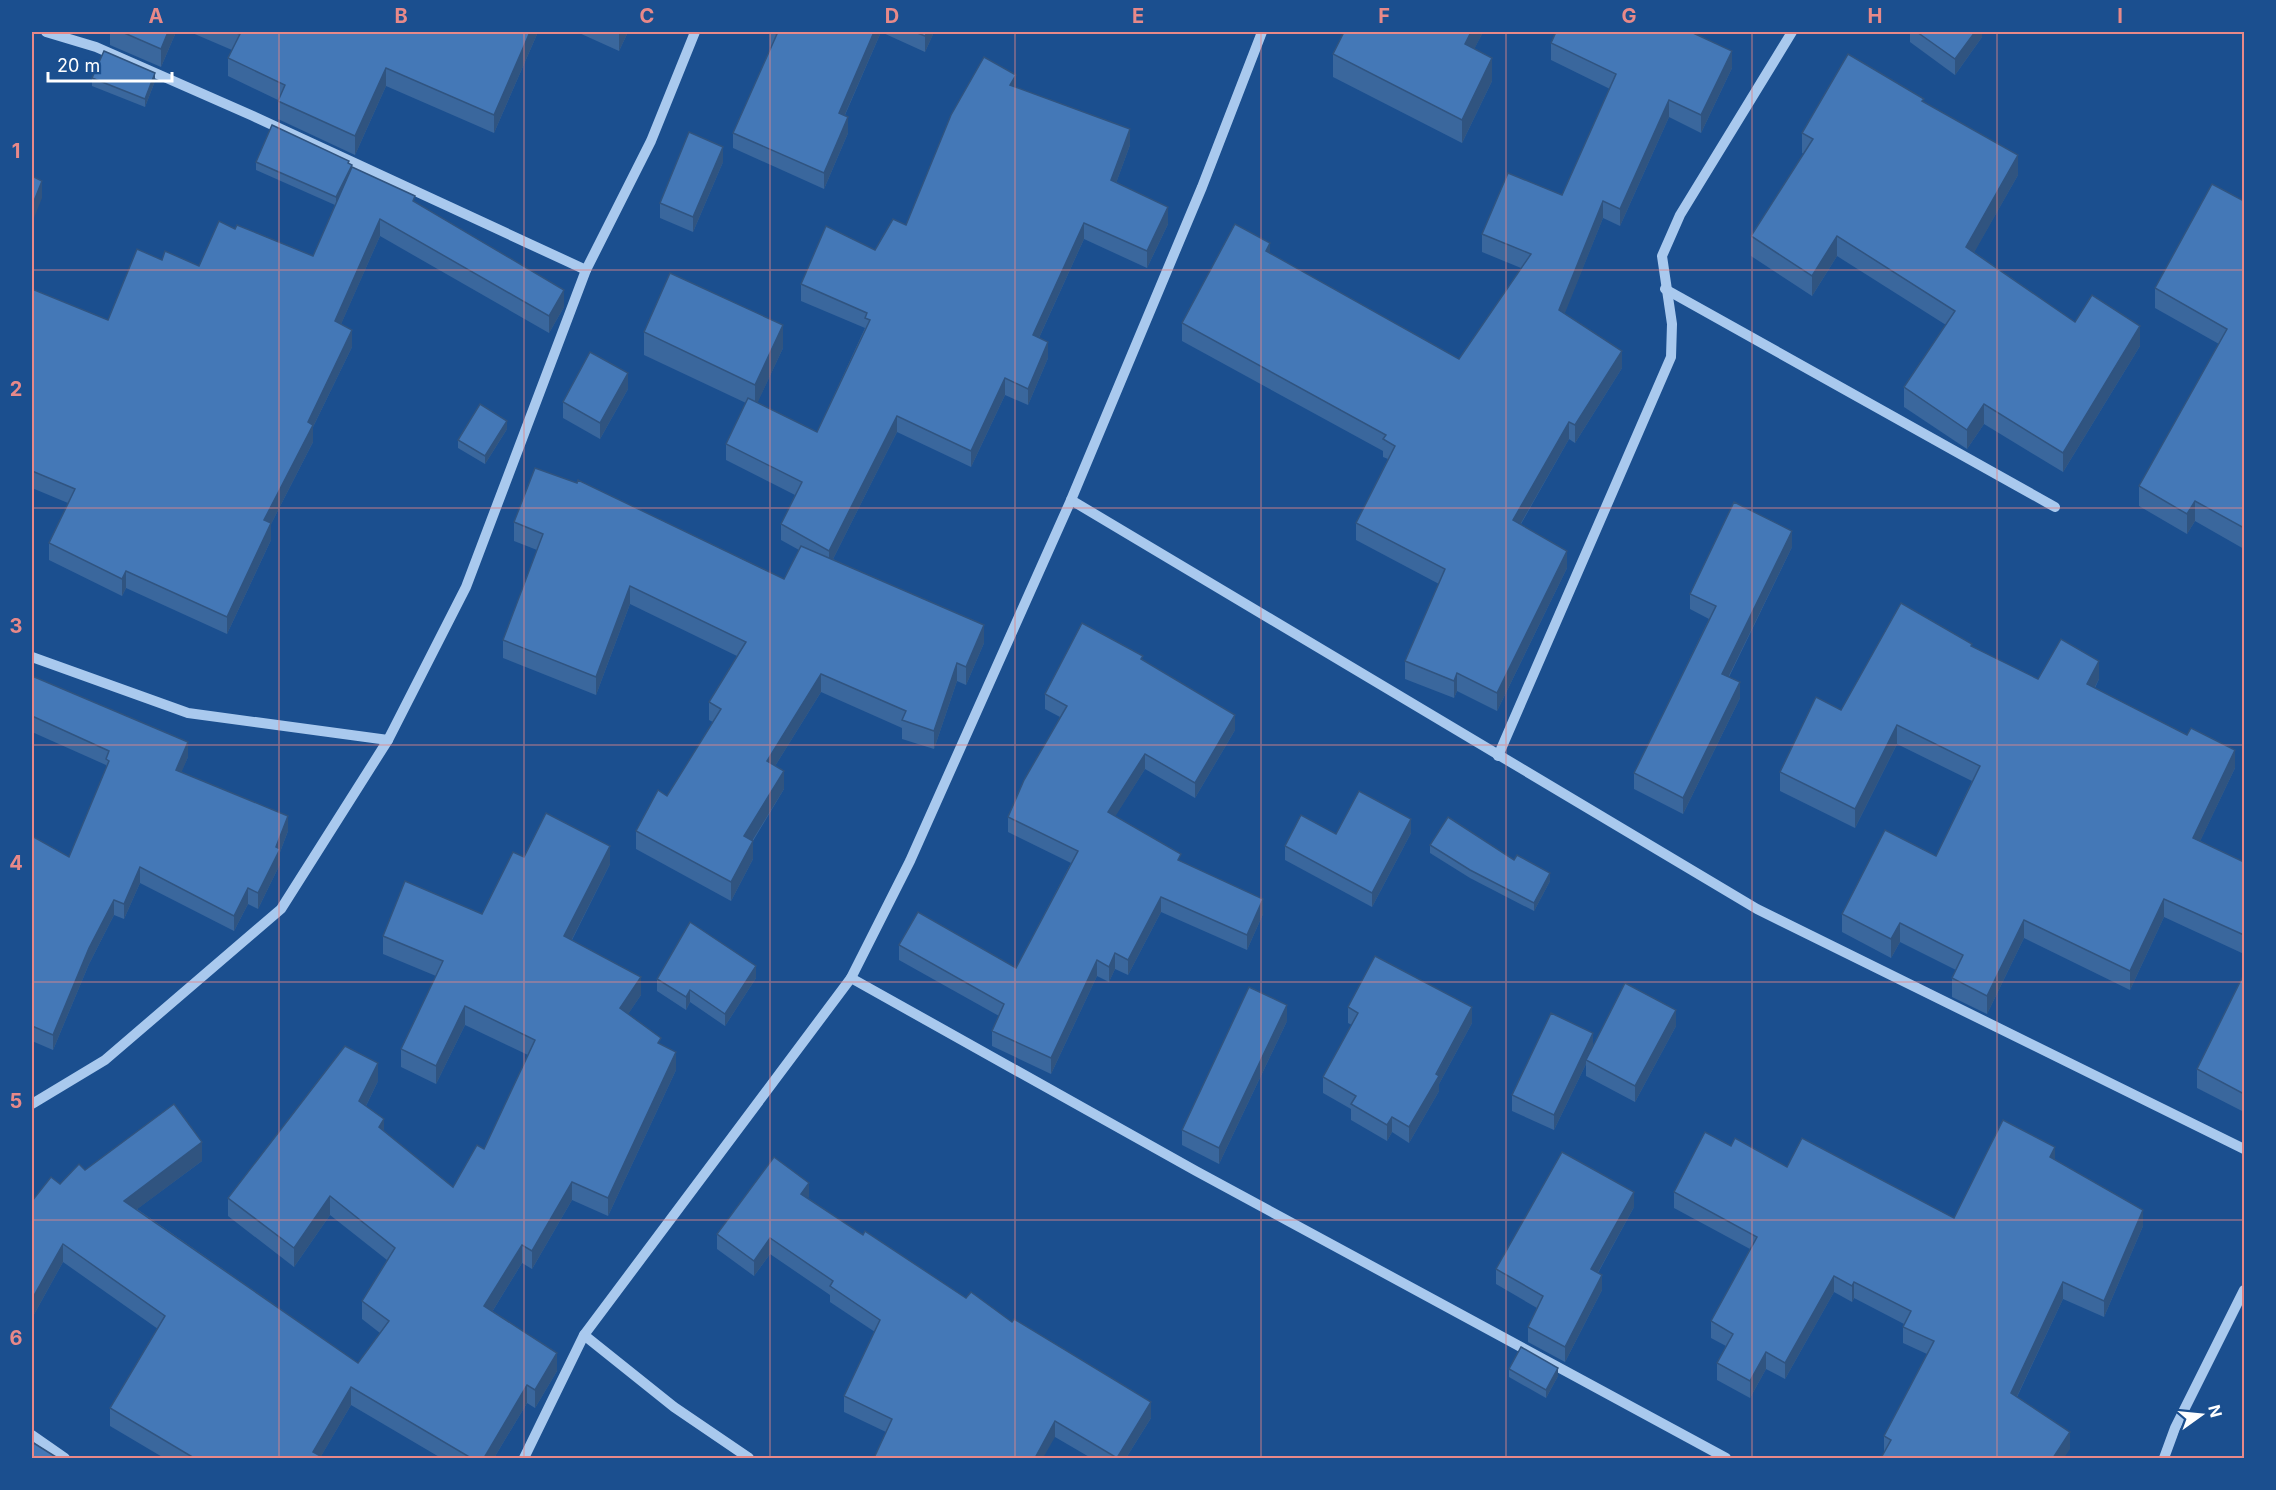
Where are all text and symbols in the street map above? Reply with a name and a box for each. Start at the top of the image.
text: A [149,4,164,28]
text: B [394,4,408,28]
text: C [640,4,654,28]
text: D [885,4,899,28]
text: E [1132,4,1144,28]
text: F [1378,4,1390,28]
text: G [1621,4,1637,28]
text: H [1868,4,1882,28]
text: I [2117,4,2123,28]
scale bar [48,45,172,83]
text: 20 m [57,55,100,76]
text: 1 [12,139,20,163]
text: 2 [10,377,22,401]
text: 3 [10,614,22,638]
text: 4 [9,851,23,875]
text: 5 [10,1089,22,1113]
text: 6 [10,1326,23,1350]
north arrow [2171,1385,2231,1445]
text: N [2204,1403,2227,1420]

